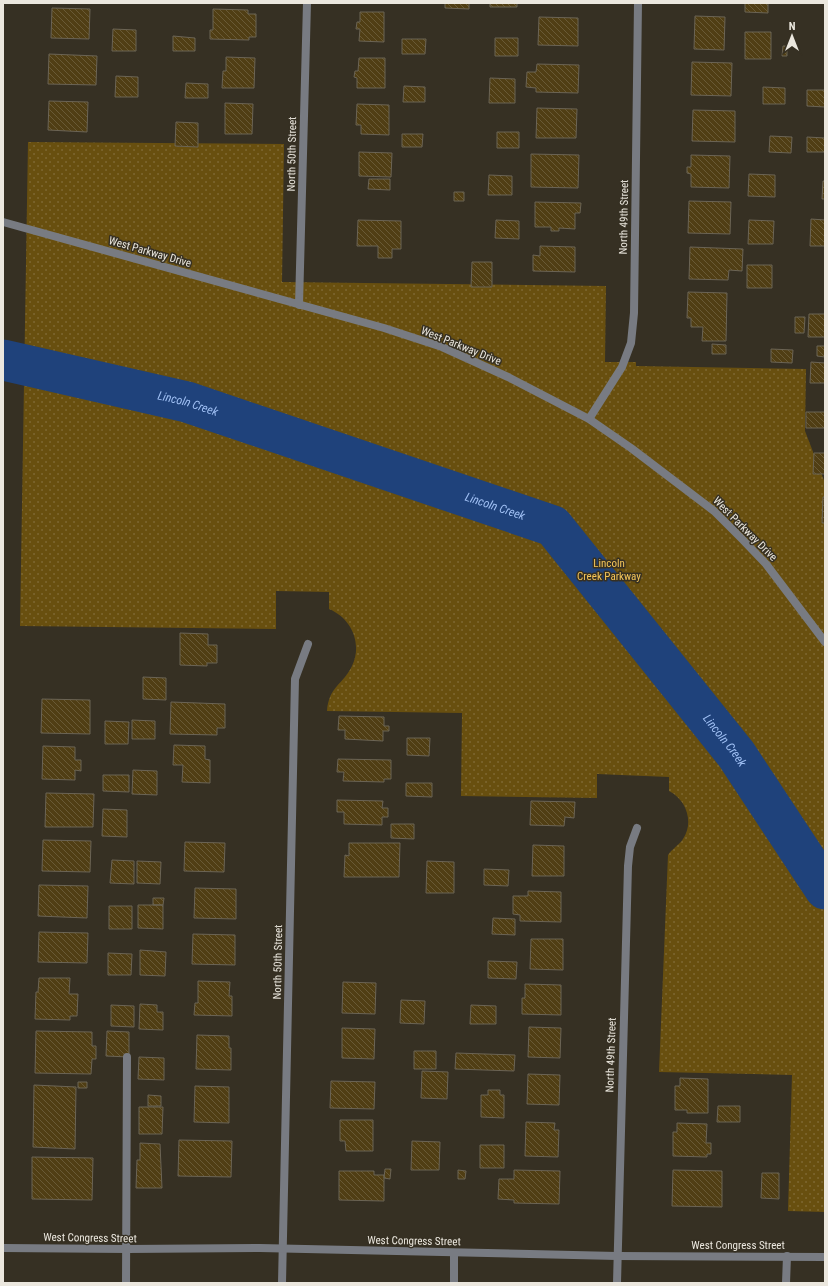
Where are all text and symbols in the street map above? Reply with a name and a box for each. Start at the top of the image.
north arrow [772,16,812,56]
text: N [789,20,796,33]
street label: North 50th Street [285,117,299,191]
street label: North 49th Street [617,180,631,254]
street label: West Parkway Drive [107,234,193,270]
street label: West Parkway Drive [419,324,503,368]
water label: Lincoln Creek [156,389,221,419]
water label: Lincoln Creek [463,490,528,523]
street label: West Parkway Drive [710,494,780,564]
park label: Lincoln Creek Parkway [577,557,641,583]
water label: Lincoln Creek [700,712,750,770]
street label: North 50th Street [271,925,285,999]
street label: North 49th Street [603,1017,619,1093]
street label: West Congress Street [43,1231,137,1245]
street label: West Congress Street [367,1234,461,1248]
street label: West Congress Street [691,1239,785,1252]

